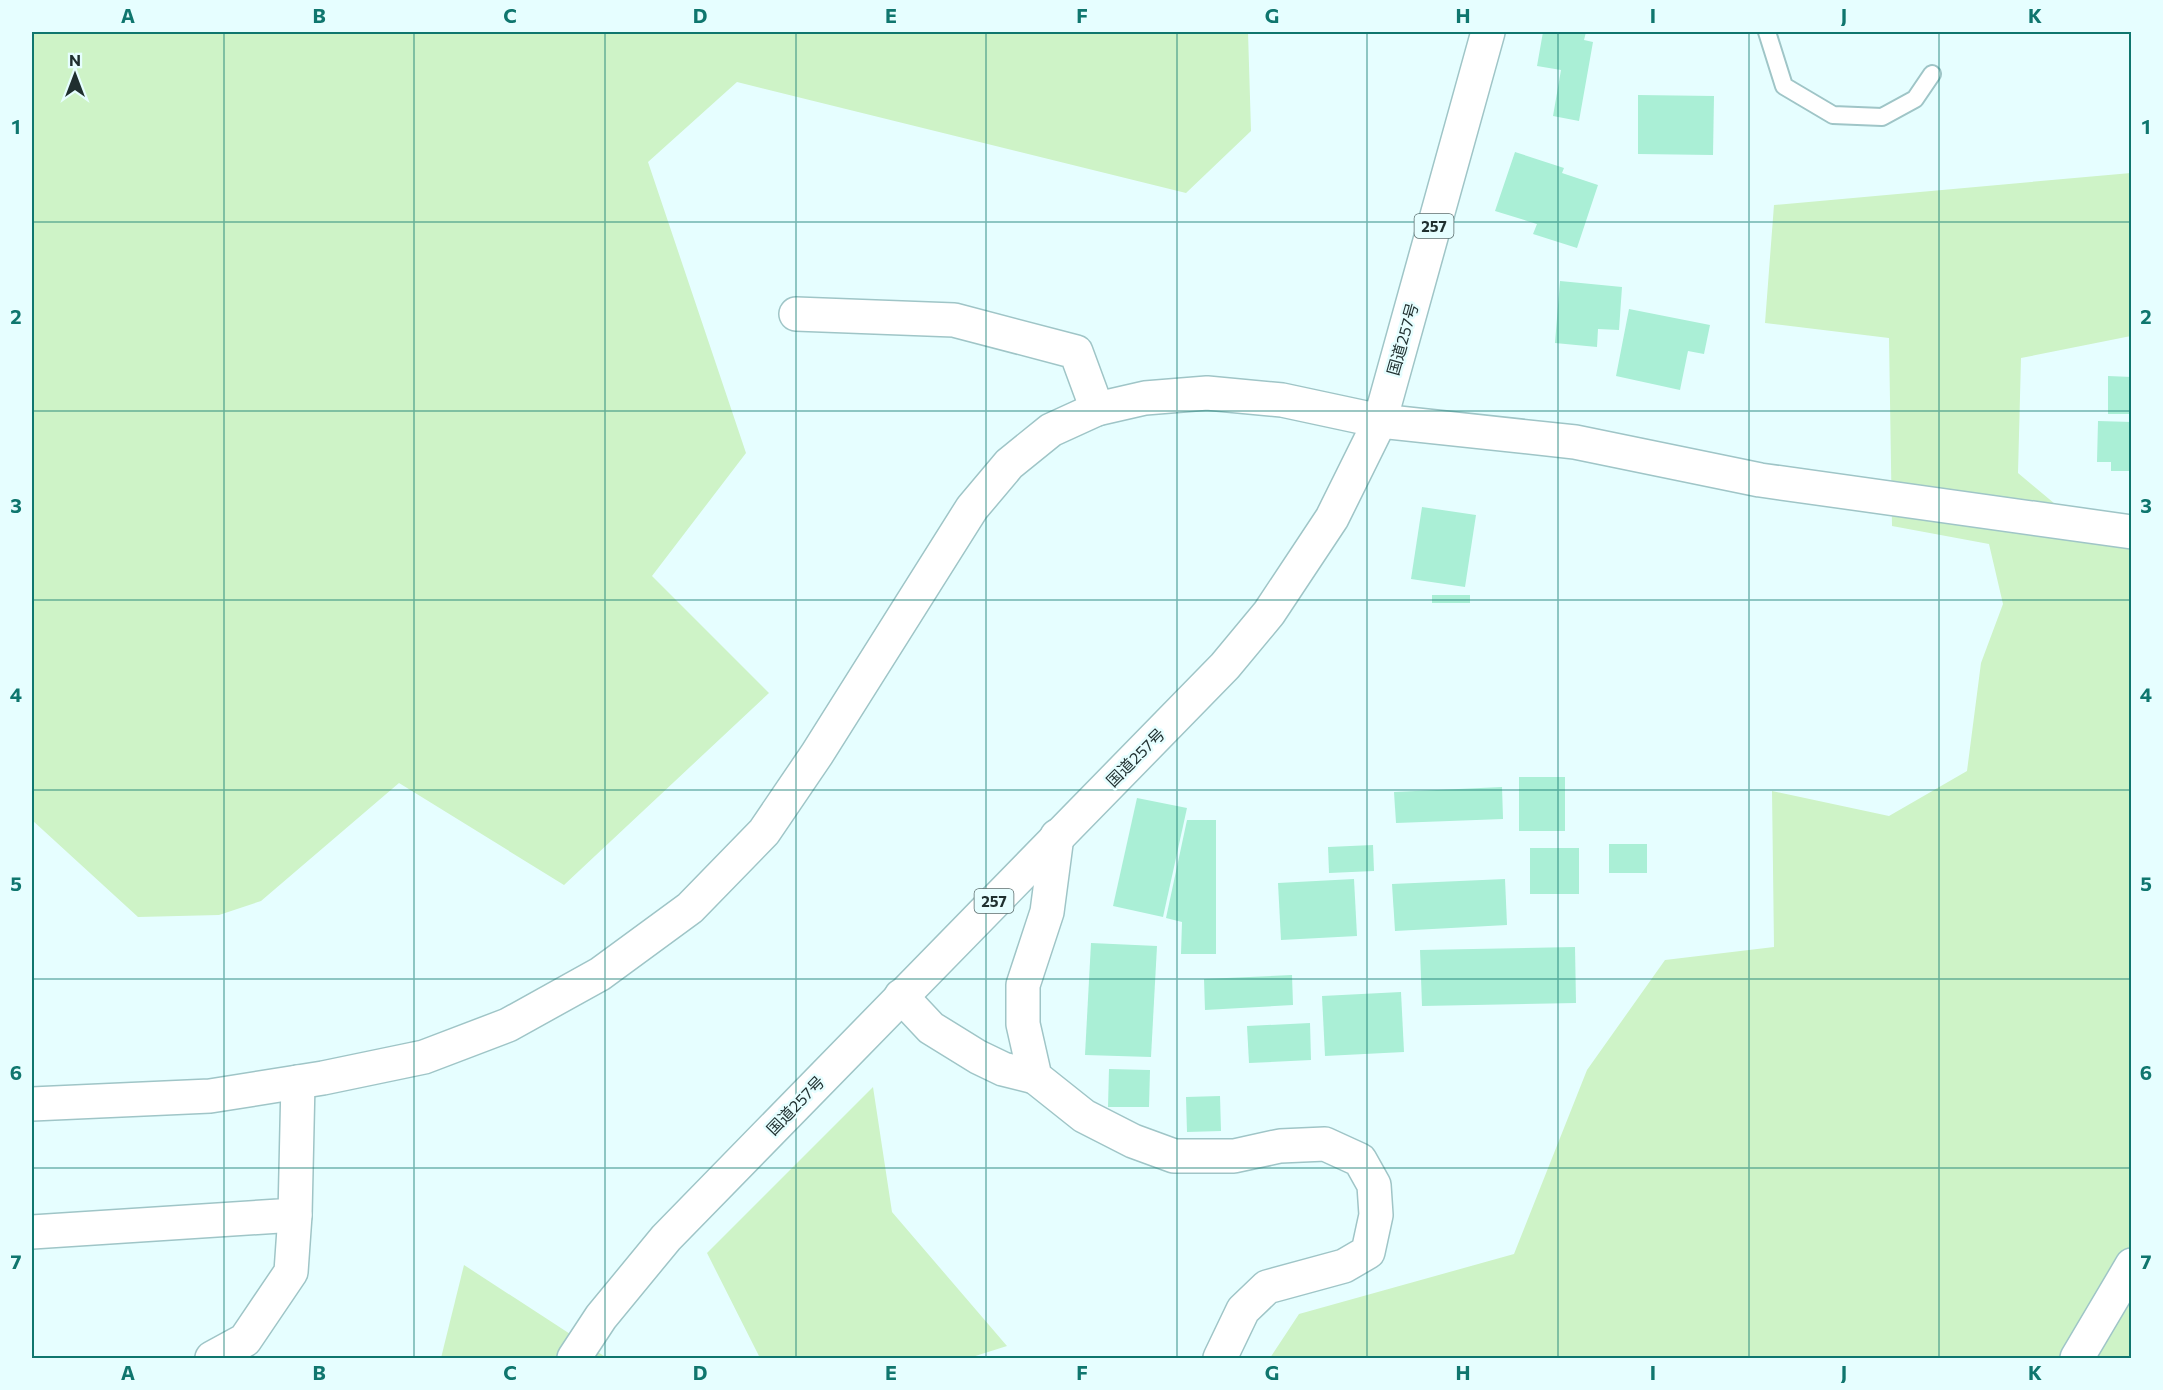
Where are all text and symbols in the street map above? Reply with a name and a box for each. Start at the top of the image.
text: A [121,3,135,27]
text: B [312,3,326,27]
text: C [503,3,517,27]
text: D [693,3,707,27]
text: E [885,3,897,27]
text: F [1076,3,1088,27]
text: G [1265,3,1279,27]
text: H [1456,3,1471,27]
text: I [1650,3,1656,27]
text: J [1841,3,1847,27]
text: K [2028,3,2042,27]
north arrow [45,45,105,105]
text: N [69,50,81,69]
text: 1 [11,114,21,138]
text: 1 [2141,114,2151,138]
road number: 257 [1414,214,1454,238]
street label: 国道257号 [1383,301,1421,377]
text: 2 [10,304,22,328]
text: 2 [2140,304,2152,328]
text: 3 [10,493,22,517]
text: 3 [2140,493,2152,517]
text: 4 [10,682,22,706]
text: 4 [2140,682,2152,706]
street label: 国道257号 [1102,724,1168,790]
text: 5 [10,871,22,895]
text: 5 [2140,871,2152,895]
road number: 257 [974,889,1014,913]
text: 6 [10,1060,22,1084]
text: 6 [2140,1060,2152,1084]
street label: 国道257号 [762,1072,828,1138]
text: 7 [11,1249,22,1273]
text: 7 [2141,1249,2152,1273]
text: A [121,1360,135,1384]
text: B [312,1360,326,1384]
text: C [503,1360,517,1384]
text: D [693,1360,707,1384]
text: E [885,1360,897,1384]
text: F [1076,1360,1088,1384]
text: G [1265,1360,1279,1384]
text: H [1456,1360,1471,1384]
text: I [1650,1360,1656,1384]
text: J [1841,1360,1847,1384]
text: K [2028,1360,2042,1384]

